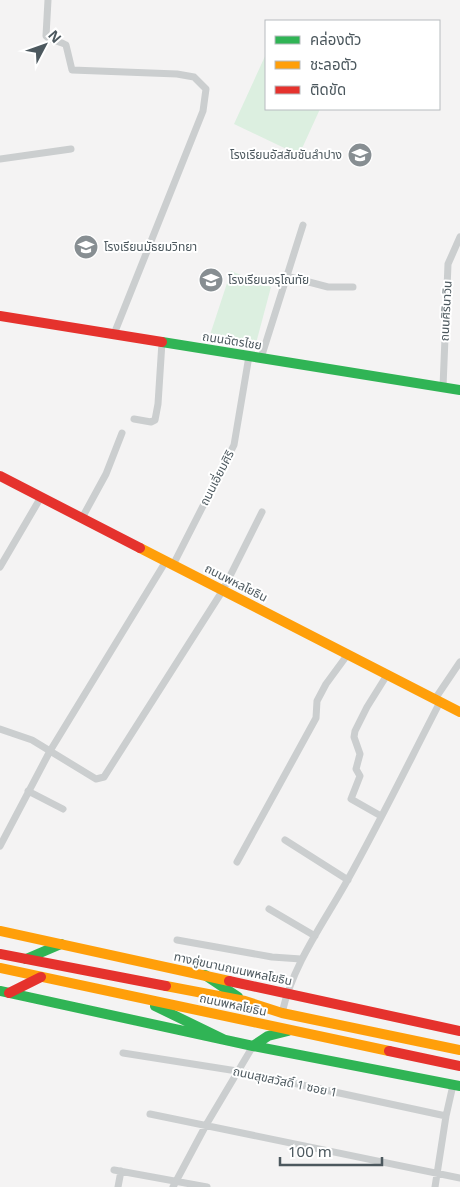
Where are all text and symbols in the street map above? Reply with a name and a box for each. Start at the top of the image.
north arrow [20,20,70,70]
legend [265,20,440,110]
text: N [44,26,66,47]
text: คล่องตัว [310,29,361,49]
text: ชะลอตัว [310,54,357,74]
text: ติดขัด [310,79,346,99]
school or university icon: โรงเรียนอัสสัมชันลำปาง [347,142,373,168]
place label: โรงเรียนอัสสัมชันลำปาง [230,146,342,163]
school or university icon: โรงเรียนมัธยมวิทยา [73,234,99,260]
place label: โรงเรียนมัธยมวิทยา [104,238,197,255]
school or university icon: โรงเรียนอรุโณทัย [198,267,224,293]
place label: โรงเรียนอรุโณทัย [228,271,309,288]
street label: ถนนศิรินาวิน [435,280,456,342]
street label: ถนนฉัตรไชย [201,327,263,354]
street label: ถนนเอี่ยมศิริ [195,447,238,508]
street label: ถนนพหลโยธิน [202,559,271,606]
street label: ทางคู่ขนานถนนพหลโยธิน [172,948,294,989]
street label: ถนนพหลโยธิน [198,989,268,1020]
street label: ถนนสุขสวัสดิ์ 1 ซอย 1 [231,1062,339,1101]
scale bar [280,1134,382,1166]
text: 100 m [288,1141,332,1161]

